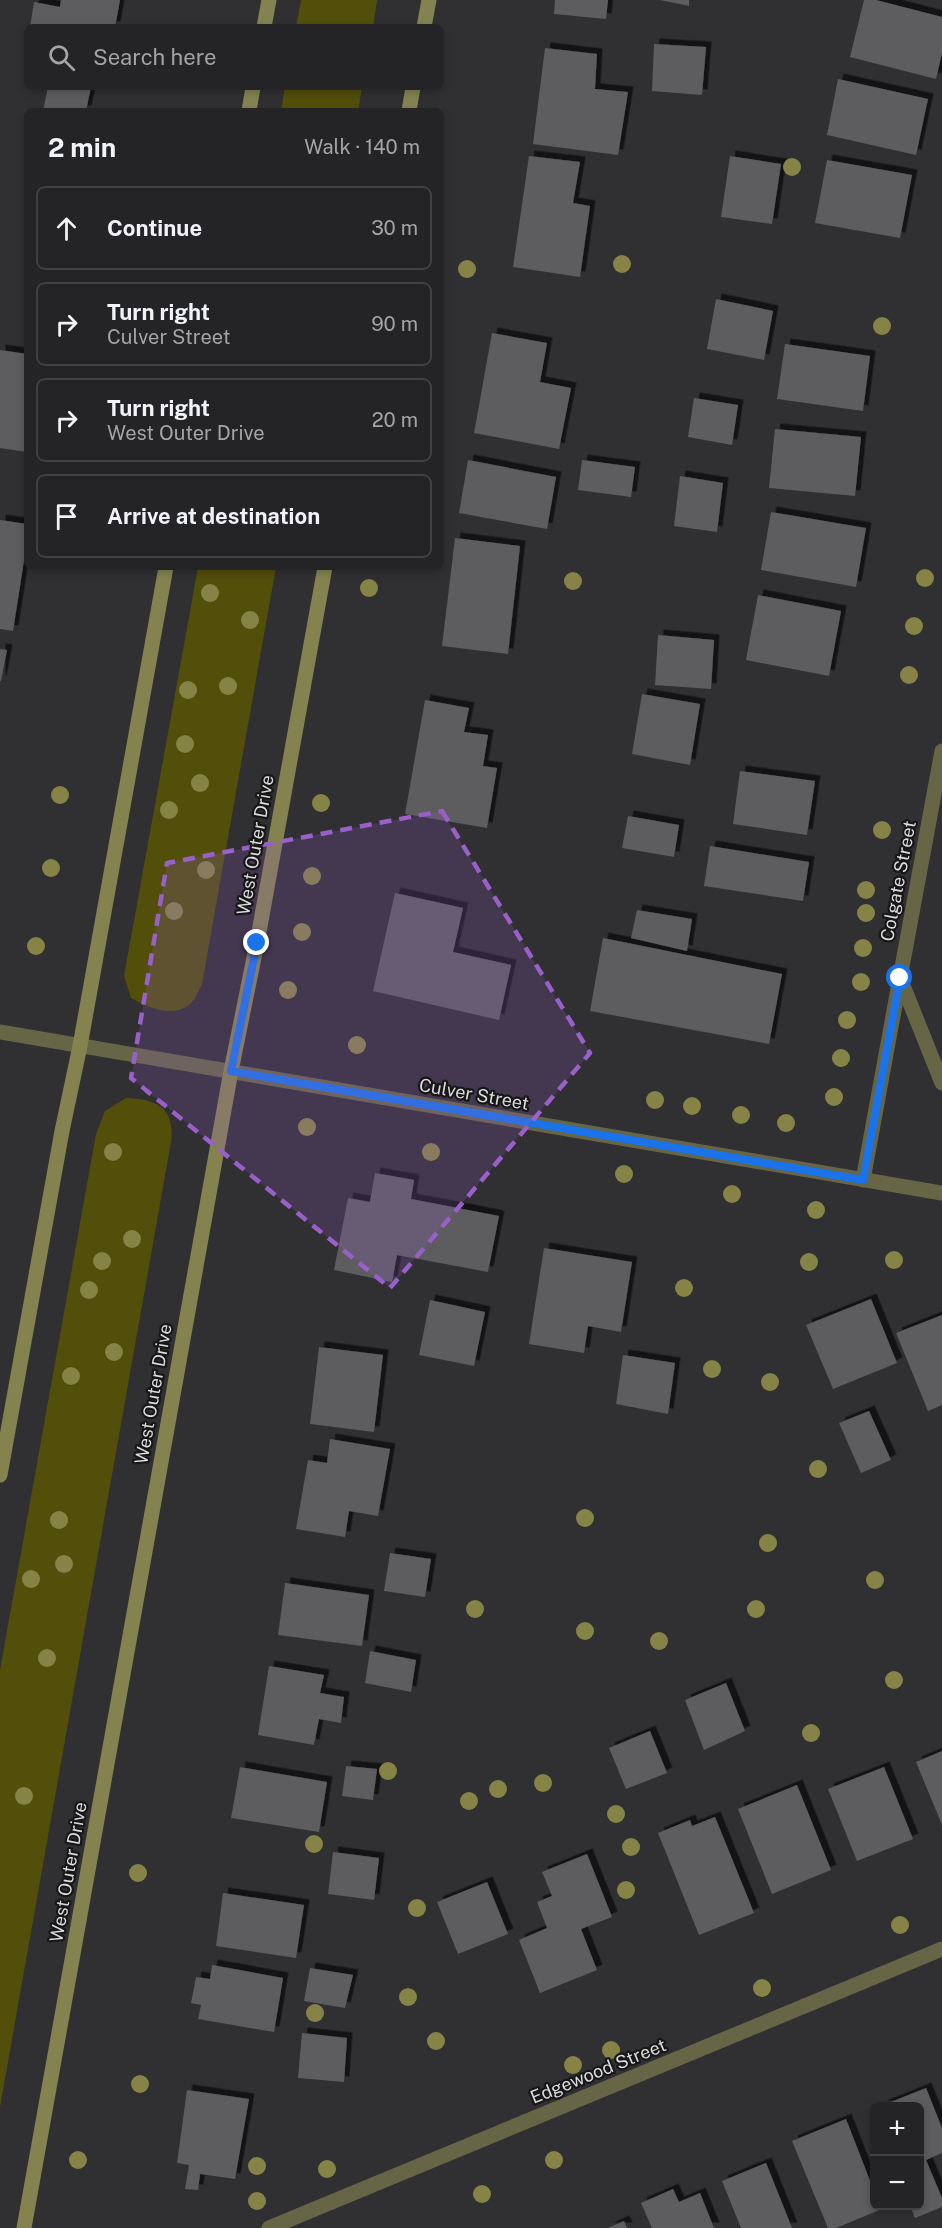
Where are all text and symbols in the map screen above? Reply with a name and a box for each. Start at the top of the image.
search box [24,24,444,90]
icon: search [45,41,78,74]
text: Search here [93,44,217,70]
text: 2 min [48,132,116,163]
text: Walk · 140 m [304,135,420,159]
icon: ahead [50,212,83,245]
text: Continue [107,215,202,241]
text: 30 m [371,216,418,240]
text: Turn right [107,299,210,325]
icon: right [50,308,83,341]
text: 90 m [371,312,418,336]
text: Culver Street [107,325,230,349]
text: Turn right [107,395,210,421]
icon: right [50,404,83,437]
text: 20 m [372,408,418,432]
text: West Outer Drive [107,421,265,445]
icon: arrive [50,500,83,533]
text: Arrive at destination [107,503,320,529]
street label: West Outer Drive [232,773,278,917]
street label: Colgate Street [876,819,920,943]
route end [243,929,269,955]
route start [886,964,912,990]
street label: Culver Street [417,1074,531,1114]
street label: West Outer Drive [130,1322,176,1466]
street label: West Outer Drive [45,1800,91,1944]
street label: Edgewood Street [527,2034,669,2108]
map controls [870,2102,924,2210]
button: + [870,2102,924,2156]
button: − [870,2156,924,2210]

